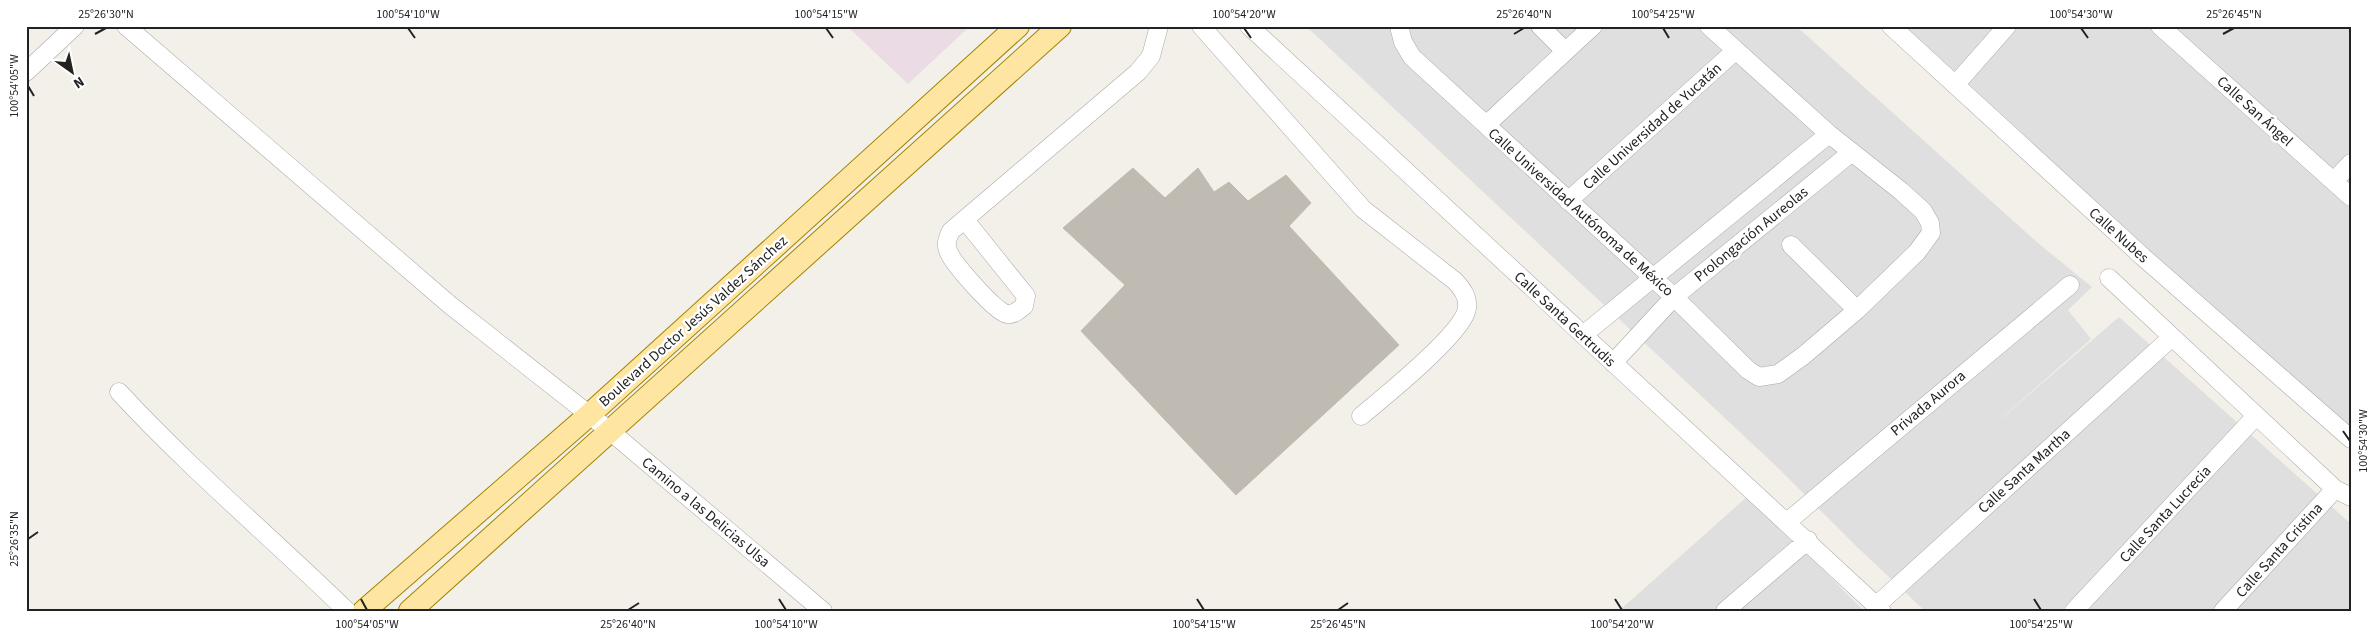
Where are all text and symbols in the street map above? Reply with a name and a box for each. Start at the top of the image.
text: 25°26'30"N [78,6,134,23]
text: 100°54'10"W [376,6,440,23]
text: 100°54'15"W [794,6,858,23]
text: 100°54'20"W [1212,6,1276,23]
text: 25°26'40"N [1496,6,1552,23]
text: 100°54'25"W [1631,6,1695,23]
text: 100°54'30"W [2049,6,2113,23]
text: 25°26'45"N [2206,6,2262,23]
north arrow [48,48,98,98]
text: 100°54'05"W [6,54,23,118]
street label: Calle Universidad de Yucatán [1578,58,1726,195]
text: N [69,71,88,93]
street label: Calle San Ángel [2212,71,2297,151]
street label: Calle Universidad Autónoma de México [1483,123,1678,302]
street label: Prolongación Aureolas [1690,182,1813,287]
street label: Calle Nubes [2084,203,2153,268]
street label: Boulevard Doctor Jesús Valdez Sánchez [594,231,792,412]
street label: Calle Santa Gertrudis [1509,267,1620,372]
street label: Privada Aurora [1886,366,1970,441]
text: 100°54'30"W [2355,409,2372,473]
street label: Calle Santa Martha [1974,424,2075,519]
street label: Camino a las Delicias Ulsa [637,452,774,572]
street label: Calle Santa Lucrecia [2115,461,2216,568]
street label: Calle Santa Cristina [2231,498,2328,602]
text: 25°26'35"N [6,511,23,567]
text: 100°54'05"W [335,616,399,633]
text: 25°26'40"N [600,616,656,633]
text: 100°54'10"W [754,616,818,633]
text: 100°54'15"W [1172,616,1236,633]
text: 25°26'45"N [1310,616,1366,633]
text: 100°54'20"W [1590,616,1654,633]
text: 100°54'25"W [2009,616,2073,633]

